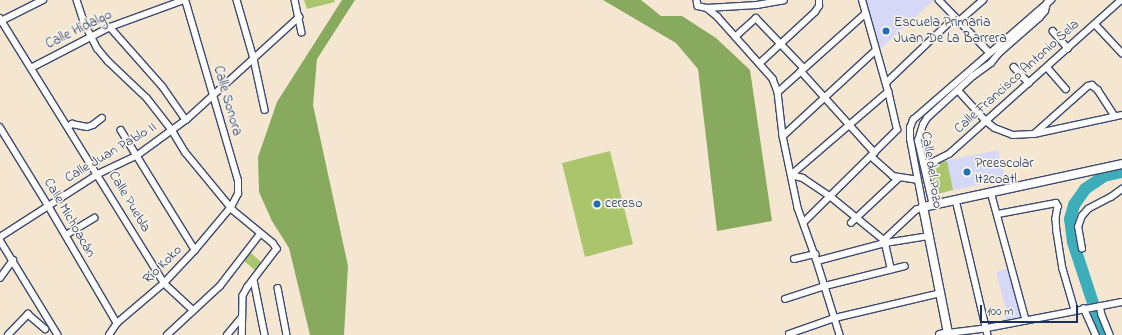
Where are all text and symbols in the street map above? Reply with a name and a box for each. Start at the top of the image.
street label: Calle Hidalgo [43,7,115,53]
place label: Escuela Primaria Juan De La Barrera [894,15,1007,48]
street label: Calle Francisco Antonio Sela [951,16,1083,138]
marker: Escuela Primaria Juan De La Barrera [881,26,891,36]
street label: Calle Sonora [209,64,245,138]
street label: Calle Juan Pablo II [62,119,160,187]
street label: Calle del Pozo [917,130,945,210]
place label: Preescolar Itzcoatl [975,156,1034,188]
marker: Preescolar Itzcoatl [962,167,972,177]
street label: Calle Puebla [104,168,154,236]
street label: Calle Michoacán [40,175,98,261]
place label: cereso [605,196,643,212]
marker: cereso [592,199,602,209]
street label: Río Koko [140,242,186,288]
scale bar [982,297,1080,323]
text: 100 m [987,303,1014,321]

